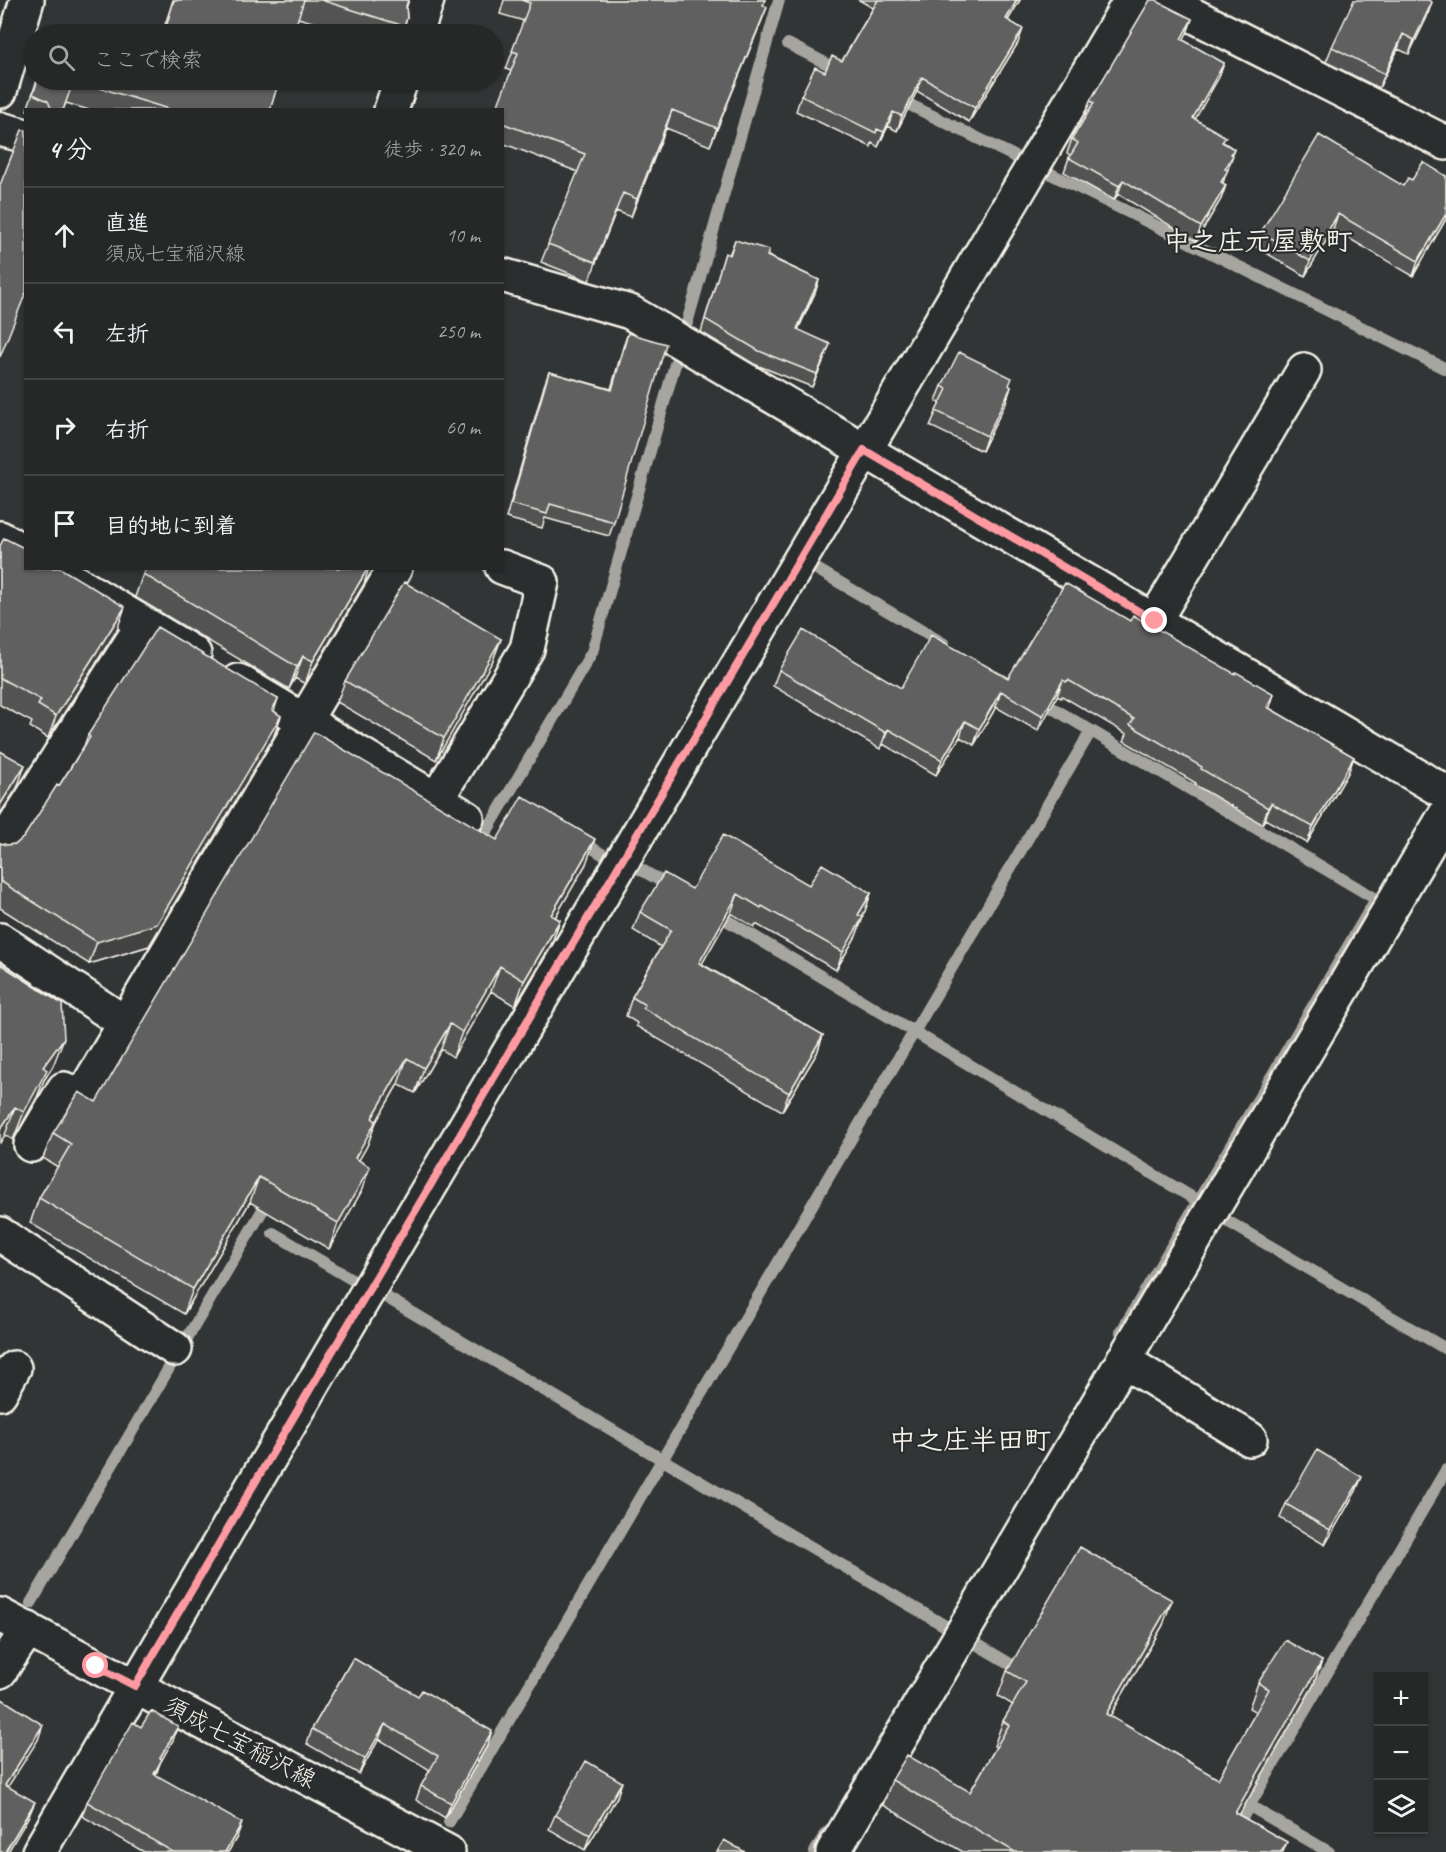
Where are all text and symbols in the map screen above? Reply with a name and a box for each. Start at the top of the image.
search box [24,24,504,90]
icon: search [45,41,78,74]
text: ここで検索 [93,46,203,74]
text: 4 分 [48,133,92,166]
text: 徒歩 · 320 m [384,137,480,162]
text: 直進 [105,209,149,237]
icon: ahead [48,219,81,252]
text: 10 m [446,223,480,248]
district label: 中之庄元屋敷町 [1164,224,1353,258]
text: 須成七宝稲沢線 [105,241,245,266]
icon: left [48,315,81,348]
text: 250 m [437,319,480,344]
text: 左折 [105,320,149,348]
icon: right [48,411,81,444]
text: 60 m [446,415,480,440]
text: 右折 [105,416,149,444]
icon: arrive [48,507,81,540]
text: 目的地に到着 [105,512,237,540]
route end [1141,607,1167,633]
district label: 中之庄半田町 [889,1423,1051,1457]
route start [82,1652,108,1678]
map controls [1374,1672,1428,1834]
button: + [1374,1672,1428,1726]
street label: 須成七宝稲沢線 [159,1689,321,1795]
button: − [1374,1726,1428,1780]
button: layers [1374,1780,1428,1834]

